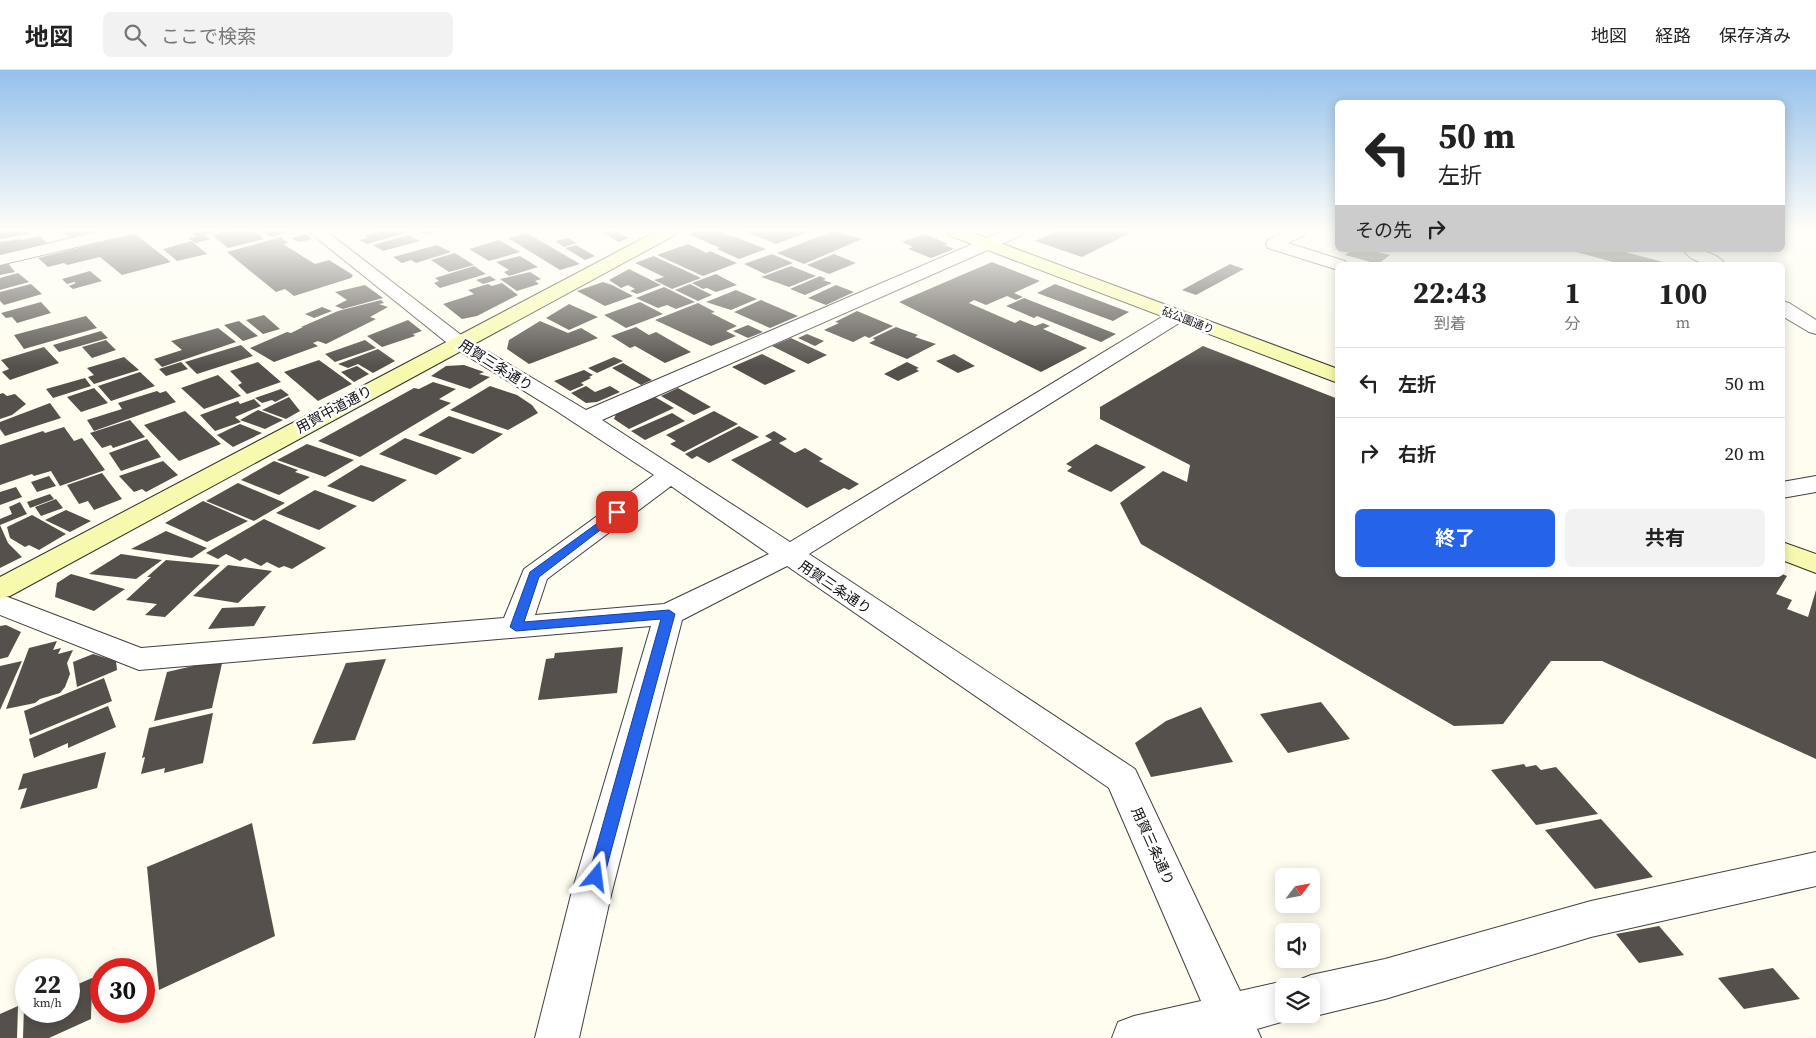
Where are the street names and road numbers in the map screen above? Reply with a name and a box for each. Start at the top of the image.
street label: 砧公園通り [1159,304,1216,337]
street label: 用賀三条通り [455,334,537,396]
street label: 用賀中道通り [292,380,376,438]
street label: 用賀三条通り [795,555,875,619]
street label: 用賀三条通り [1127,804,1179,888]

